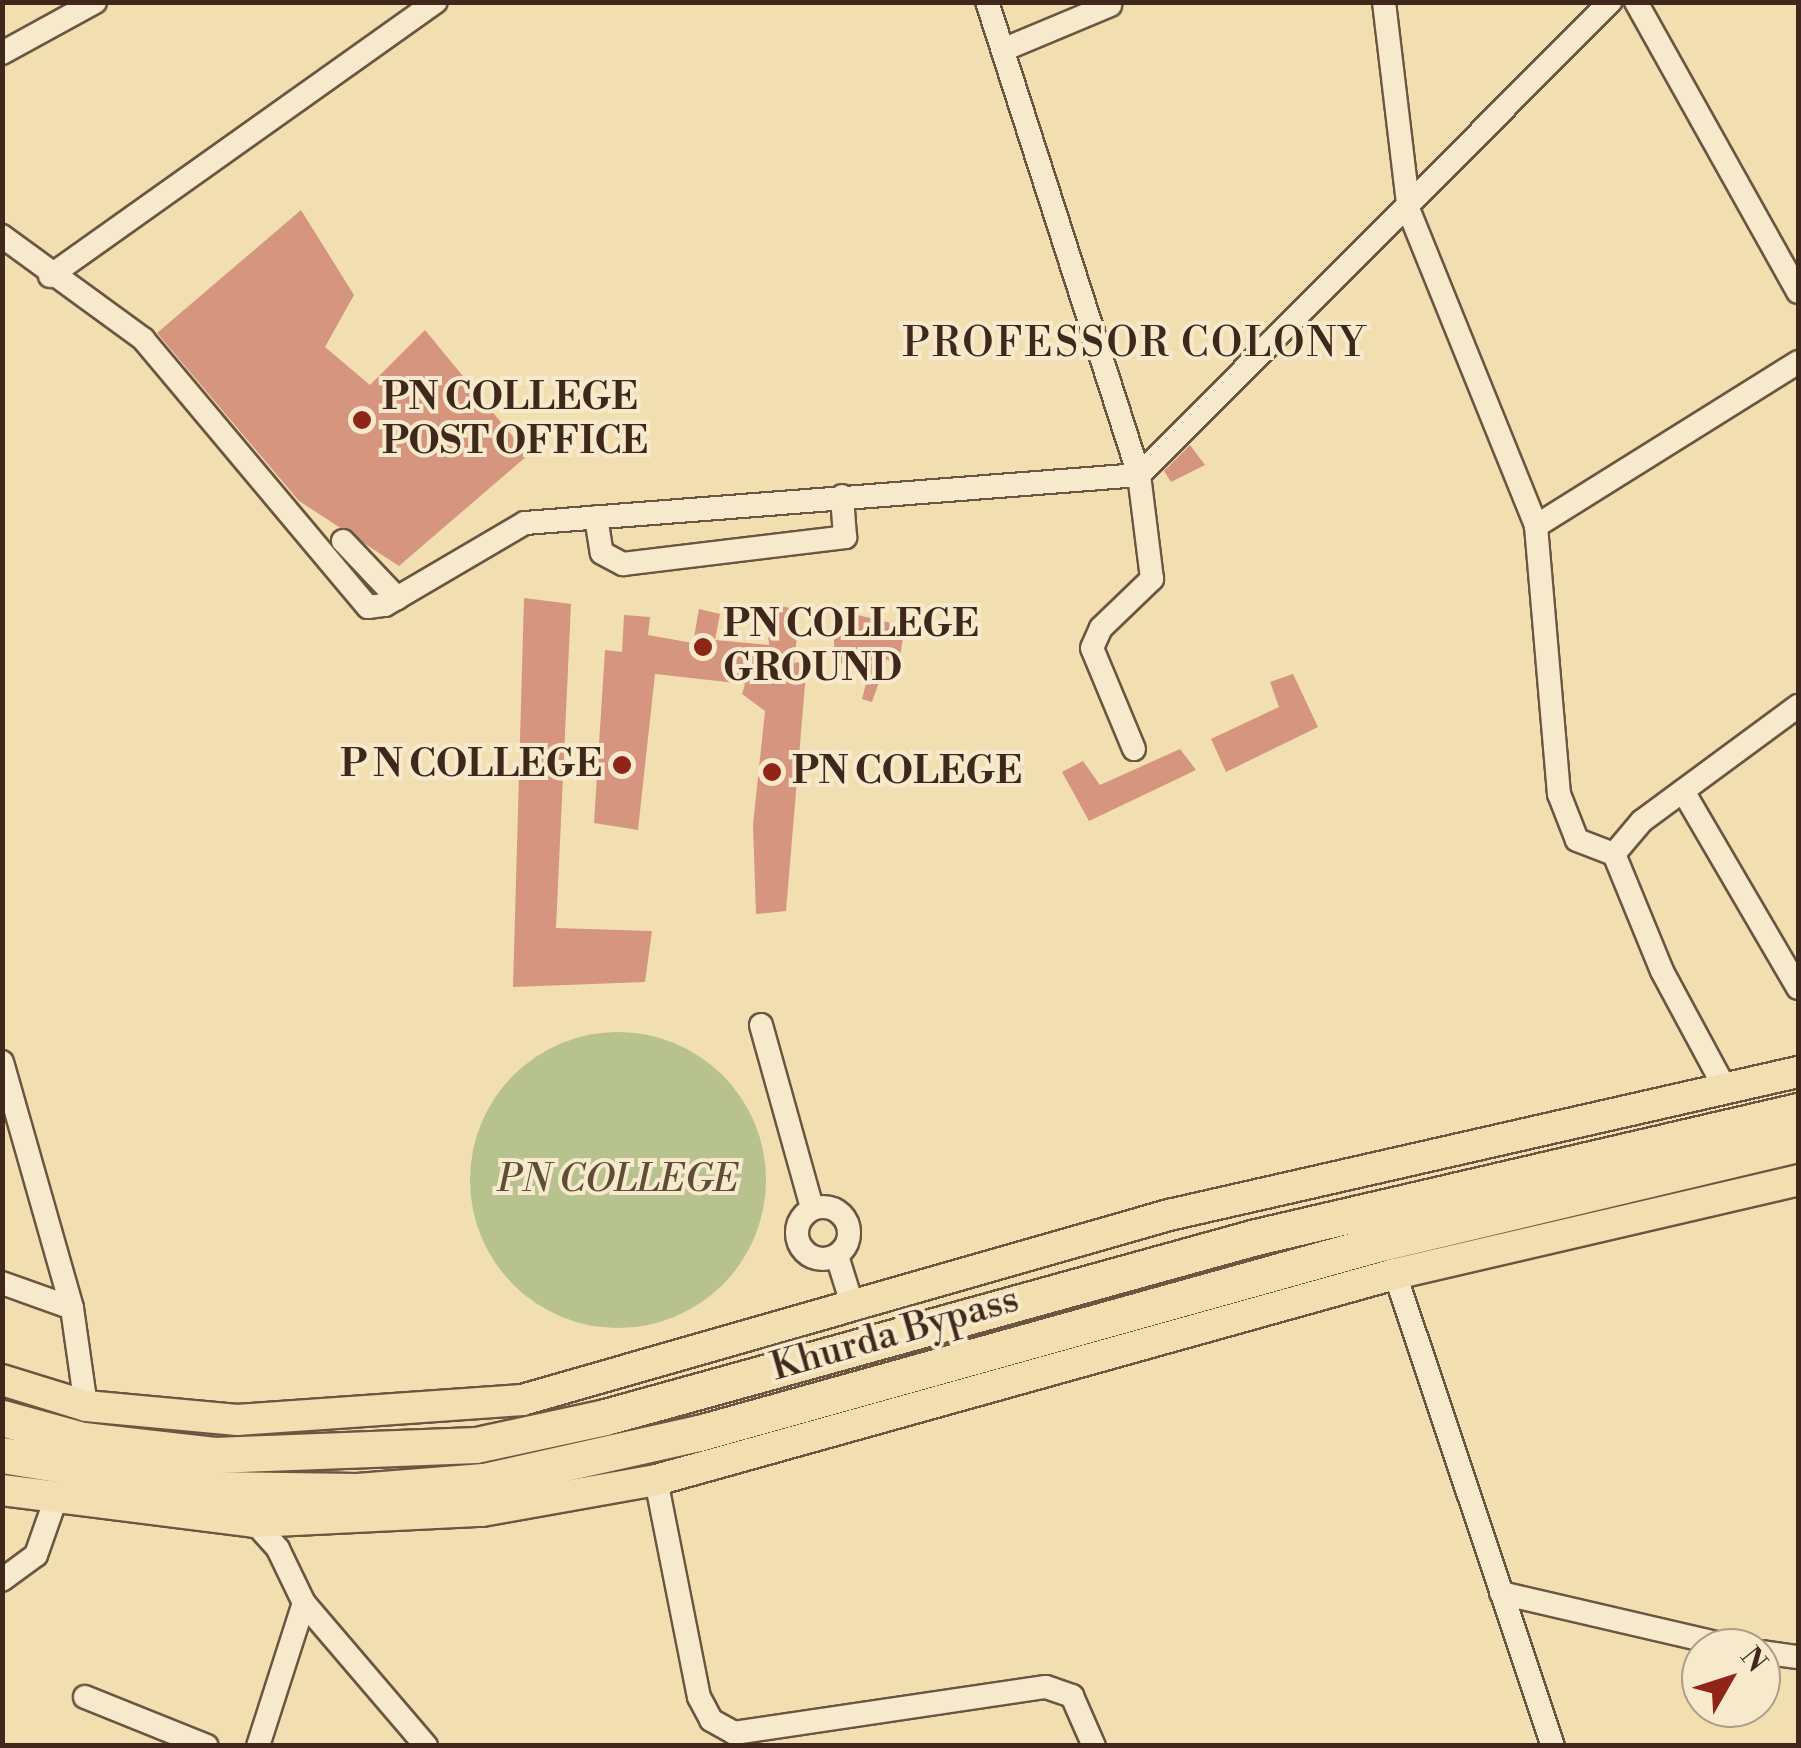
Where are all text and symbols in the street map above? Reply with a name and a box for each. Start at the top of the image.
district label: PROFESSOR COLONY [902,320,1368,368]
place label: PN COLLEGE POST OFFICE [382,375,648,464]
marker: PN COLLEGE POST OFFICE [351,409,373,431]
place label: PN COLLEGE GROUND [723,602,979,692]
marker: PN COLLEGE GROUND [692,636,714,658]
place label: P N COLLEGE [340,742,602,788]
place label: PN COLEGE [792,749,1022,795]
marker: P N COLLEGE [611,754,633,776]
marker: PN COLEGE [761,761,783,783]
park label: PN COLLEGE [498,1157,738,1203]
street label: Khurda Bypass [766,1277,1024,1391]
north arrow [1681,1628,1781,1728]
text: N [1733,1640,1774,1680]

